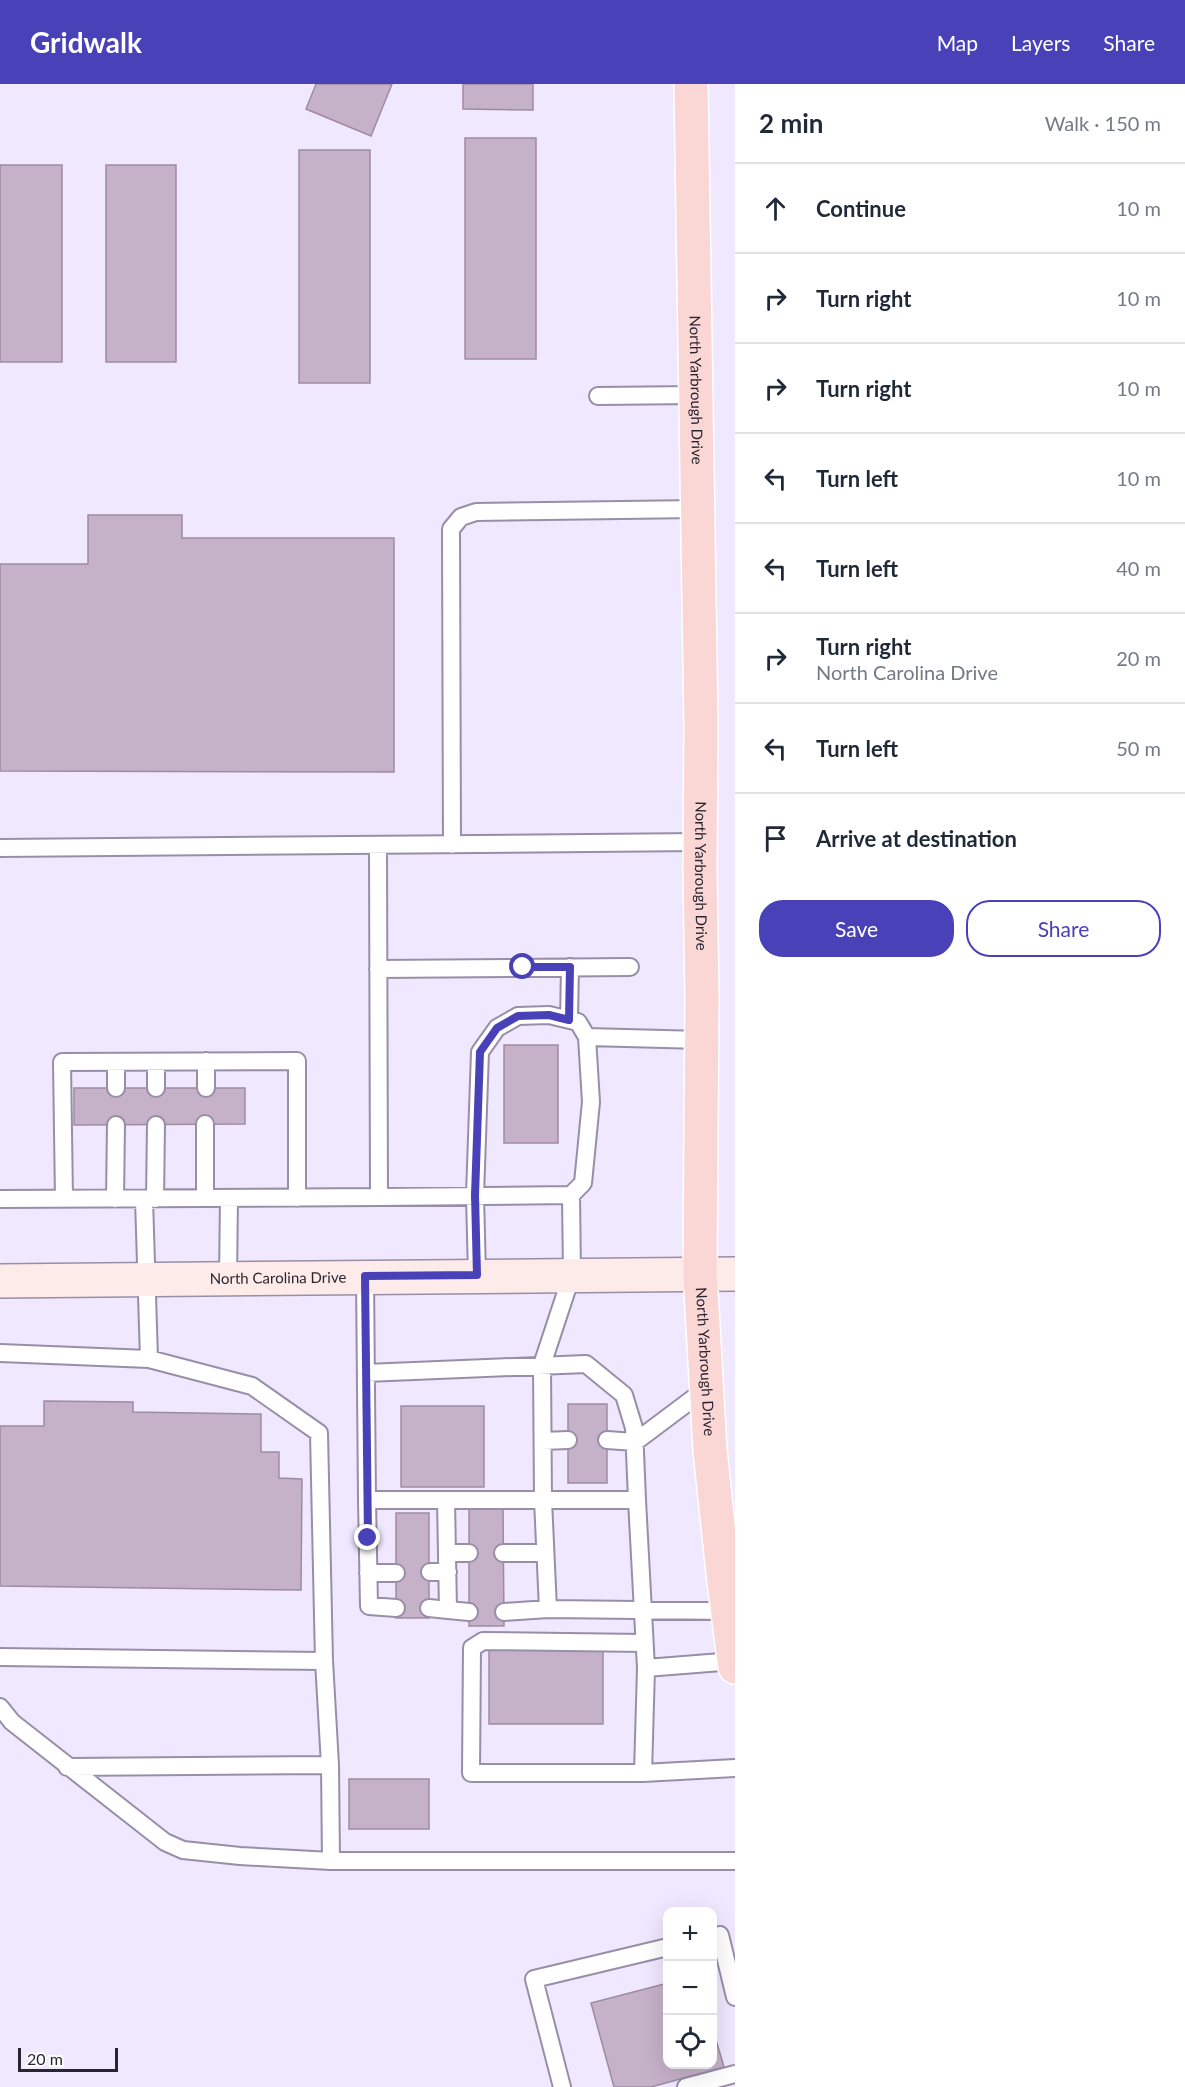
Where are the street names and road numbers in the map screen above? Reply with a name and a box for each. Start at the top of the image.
street label: North Yarbrough Drive [687,315,707,465]
street label: North Yarbrough Drive [692,801,711,951]
street label: North Carolina Drive [210,1268,346,1287]
street label: North Yarbrough Drive [693,1287,719,1437]

